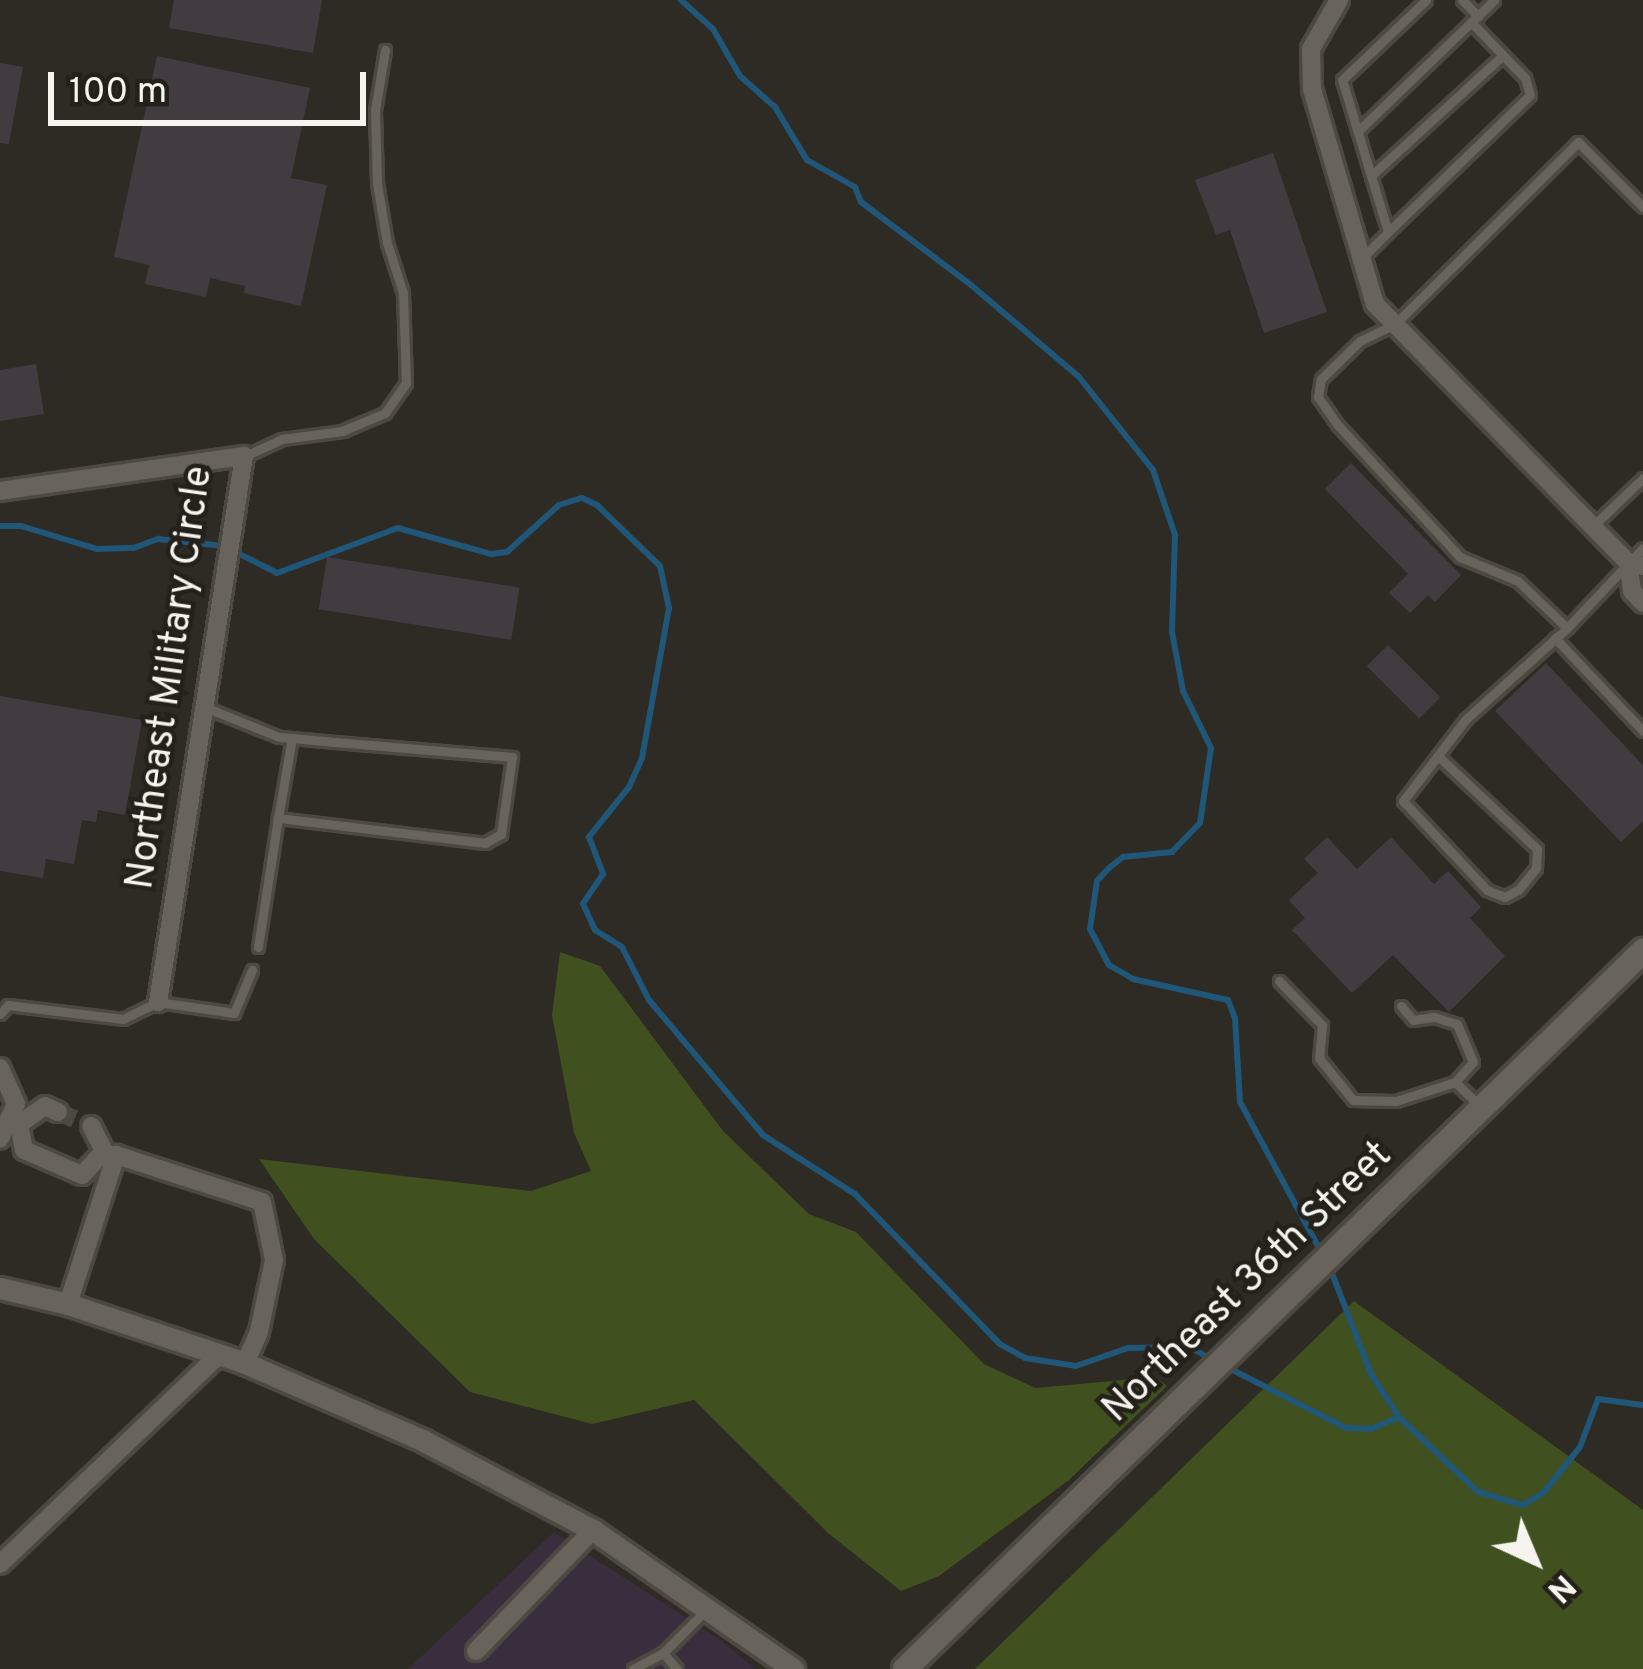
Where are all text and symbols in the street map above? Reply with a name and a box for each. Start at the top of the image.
scale bar [54,48,372,122]
text: 100 m [69,70,167,116]
street label: Northeast Military Circle [119,463,225,893]
street label: Northeast 36th Street [1095,1134,1403,1434]
north arrow [1475,1501,1595,1621]
text: N [1537,1564,1583,1610]

